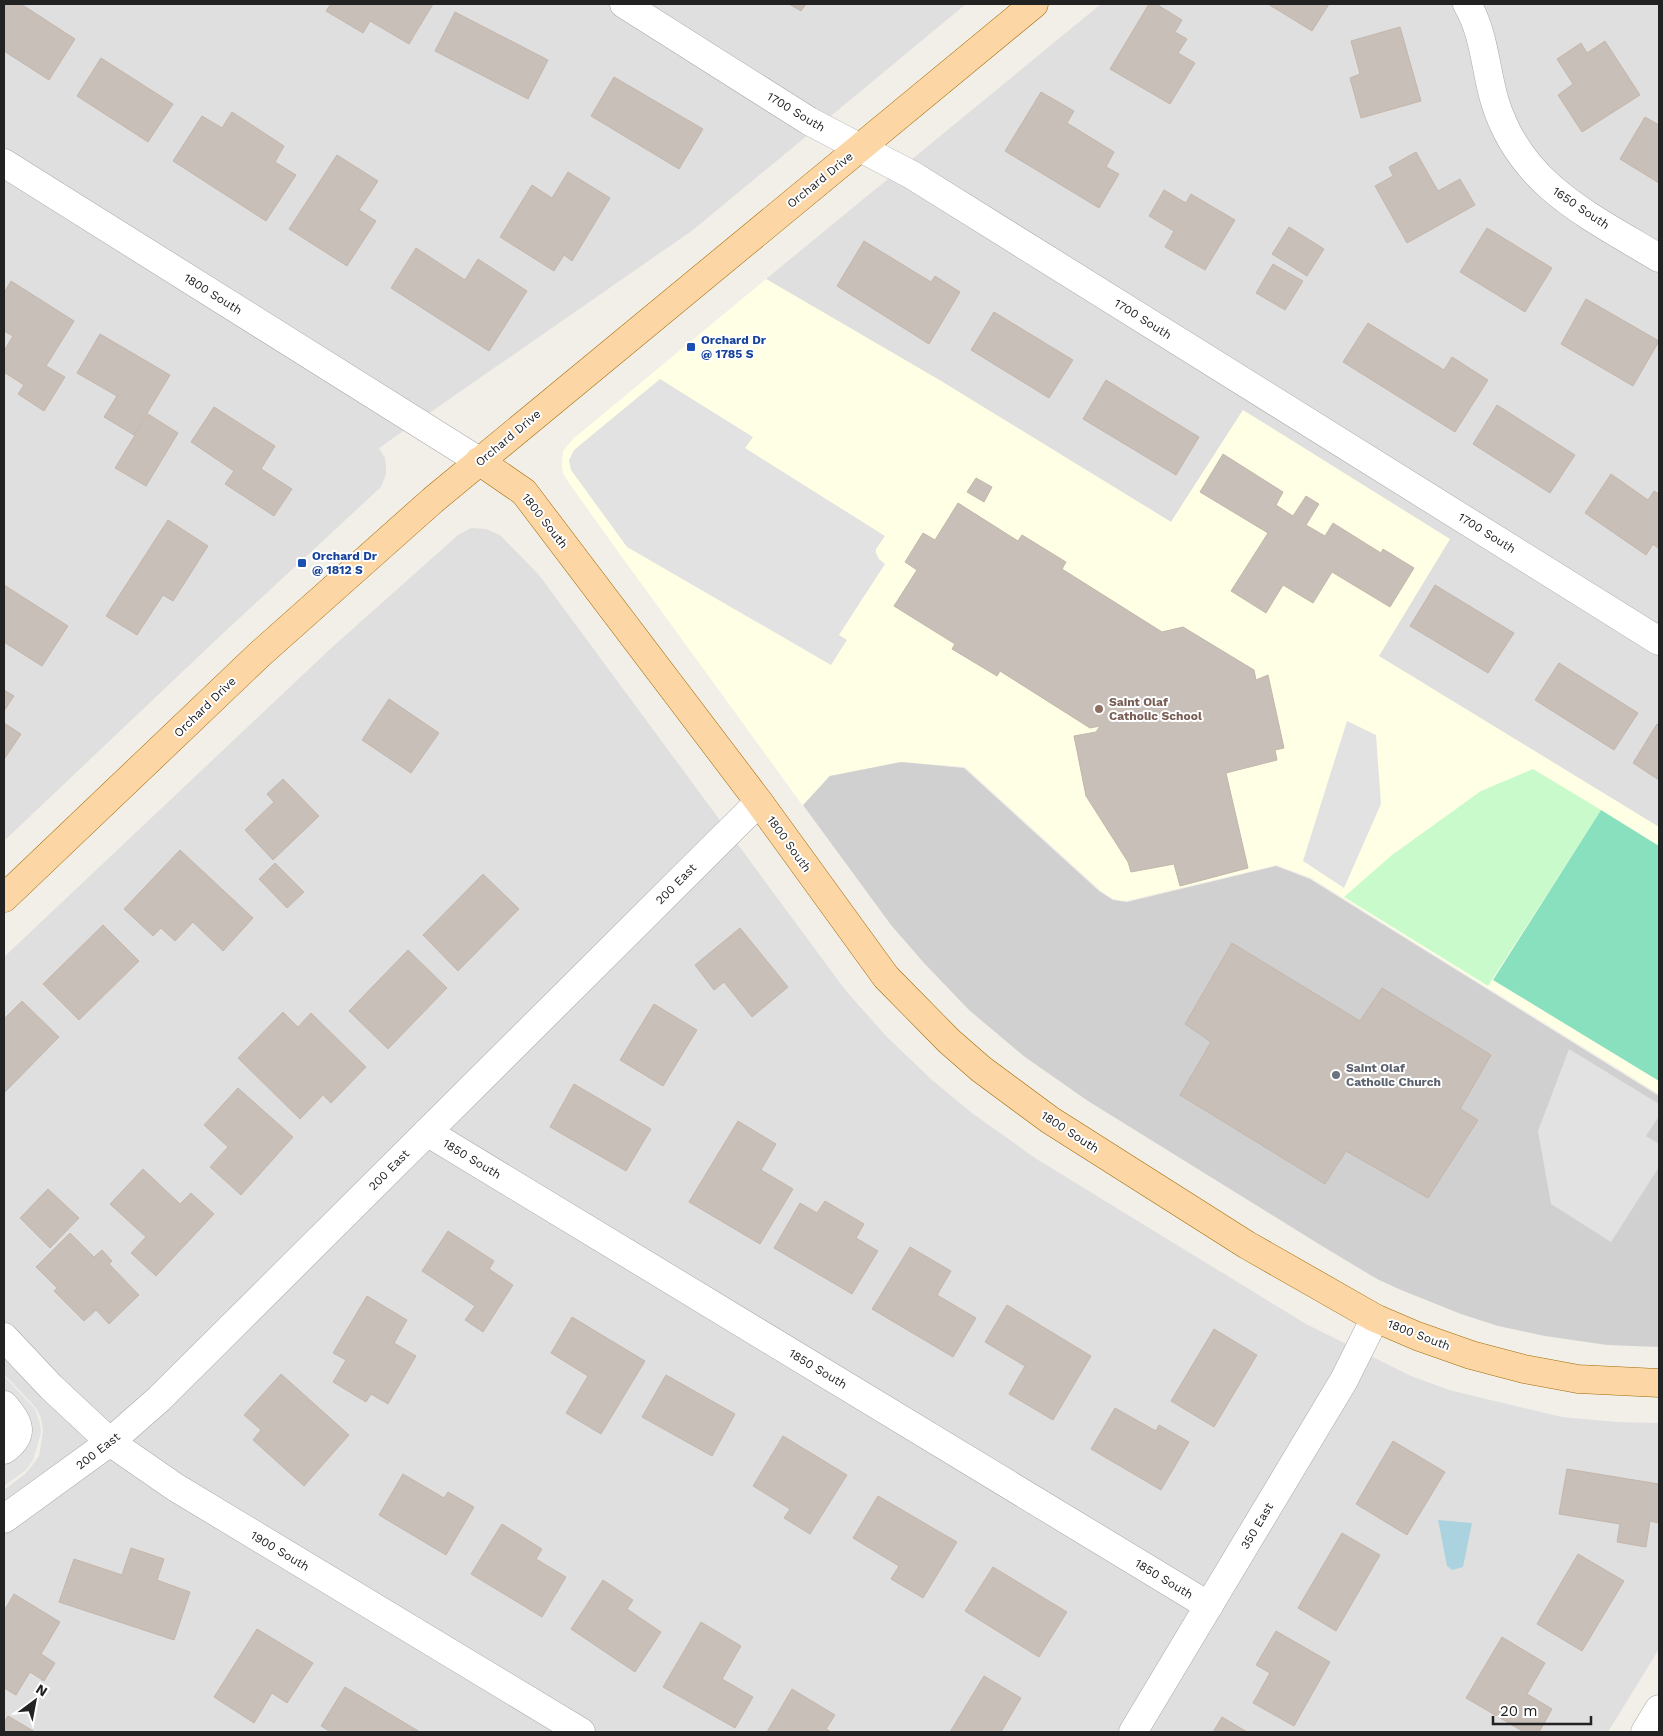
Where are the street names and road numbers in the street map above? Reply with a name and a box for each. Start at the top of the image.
street label: 1700 South [765,89,827,135]
street label: Orchard Drive [784,149,856,211]
street label: 1650 South [1550,184,1612,232]
street label: 1800 South [181,271,245,317]
street label: 1700 South [1112,296,1174,342]
street label: Orchard Drive [473,407,543,469]
street label: 1800 South [519,491,571,551]
street label: 1700 South [1456,510,1518,556]
street label: Orchard Drive [171,674,239,740]
street label: 1800 South [764,813,814,875]
street label: 200 East [653,861,699,907]
street label: 1800 South [1039,1108,1101,1156]
street label: 1850 South [440,1136,504,1182]
street label: 200 East [366,1147,412,1193]
street label: 1800 South [1386,1317,1452,1353]
street label: 1850 South [786,1346,850,1392]
street label: 200 East [73,1430,123,1472]
street label: 350 East [1238,1500,1276,1552]
street label: 1900 South [248,1528,312,1574]
street label: 1850 South [1132,1556,1196,1602]

